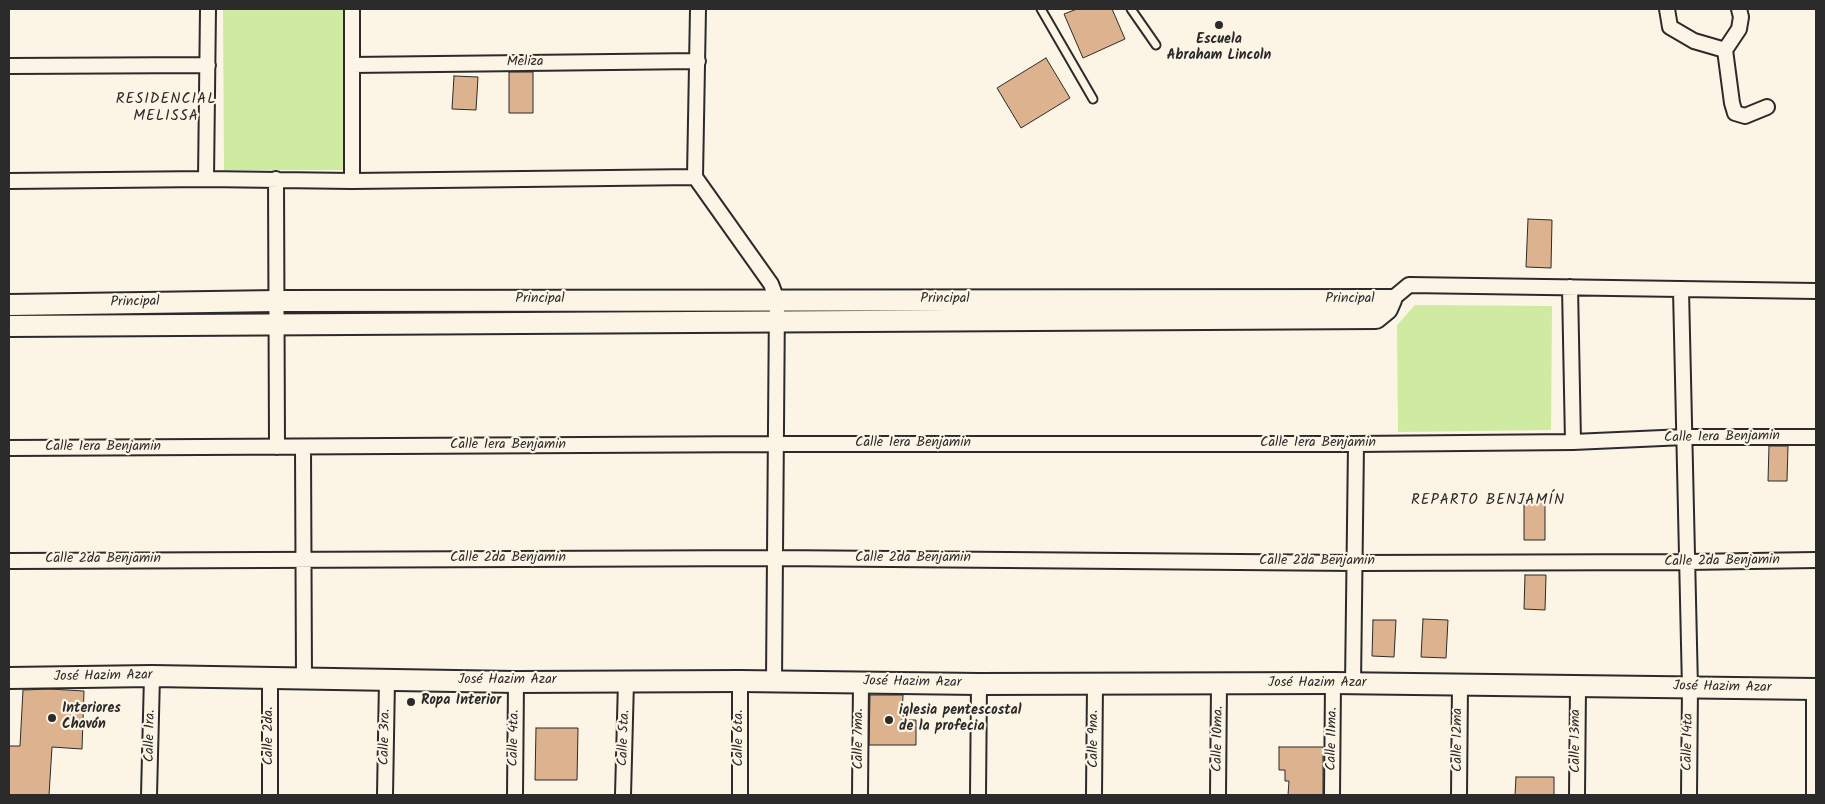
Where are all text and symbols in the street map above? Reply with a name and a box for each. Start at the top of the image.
marker: Escuela Abraham Lincoln [1213,19,1225,31]
place label: Escuela Abraham Lincoln [1167,33,1271,65]
street label: Meliza [506,54,544,72]
district label: RESIDENCIAL MELISSA [114,91,218,126]
street label: Principal [515,292,565,308]
street label: Principal [920,292,970,308]
street label: Principal [1325,292,1375,308]
street label: Principal [110,294,160,312]
street label: Calle 1era Benjamin [1664,429,1780,447]
street label: Calle 1era Benjamin [855,436,971,452]
street label: Calle 1era Benjamin [1260,436,1376,452]
street label: Calle 1era Benjamin [450,438,566,454]
street label: Calle 1era Benjamin [45,440,161,456]
district label: REPARTO BENJAMÍN [1409,492,1567,510]
street label: Calle 2da Benjamin [450,551,566,567]
street label: Calle 2da Benjamin [855,551,971,567]
street label: Calle 2da Benjamin [45,552,161,568]
street label: Calle 2da Benjamin [1664,553,1780,571]
street label: Calle 2da Benjamin [1259,554,1375,570]
street label: José Hazim Azar [54,668,152,686]
street label: José Hazim Azar [458,673,556,689]
street label: José Hazim Azar [863,674,961,692]
street label: José Hazim Azar [1268,676,1366,692]
street label: José Hazim Azar [1673,679,1771,697]
place label: Ropa Interior [421,694,501,710]
marker: Ropa Interior [405,696,417,708]
place label: Interiores Chavón [62,702,121,734]
place label: iglesia pentescostal de la profecia [899,704,1021,736]
street label: Calle 10ma. [1210,706,1228,772]
street label: Calle 2da. [262,707,278,765]
street label: Calle 11ma. [1324,707,1342,771]
street label: Calle 7ma. [852,708,868,770]
street label: Calle 12ma [1451,708,1467,772]
street label: Calle 3ra. [377,709,395,765]
street label: Calle 4ta. [506,709,524,767]
street label: Calle 5ta. [616,709,634,767]
street label: Calle 13ma [1569,709,1585,773]
street label: Calle 1ra. [142,710,160,762]
street label: Calle 6ta. [732,710,748,766]
street label: Calle 9na. [1087,710,1103,768]
marker: Interiores Chavón [46,712,58,724]
street label: Calle 14ta [1680,713,1698,771]
marker: iglesia pentescostal de la profecia [883,714,895,726]

